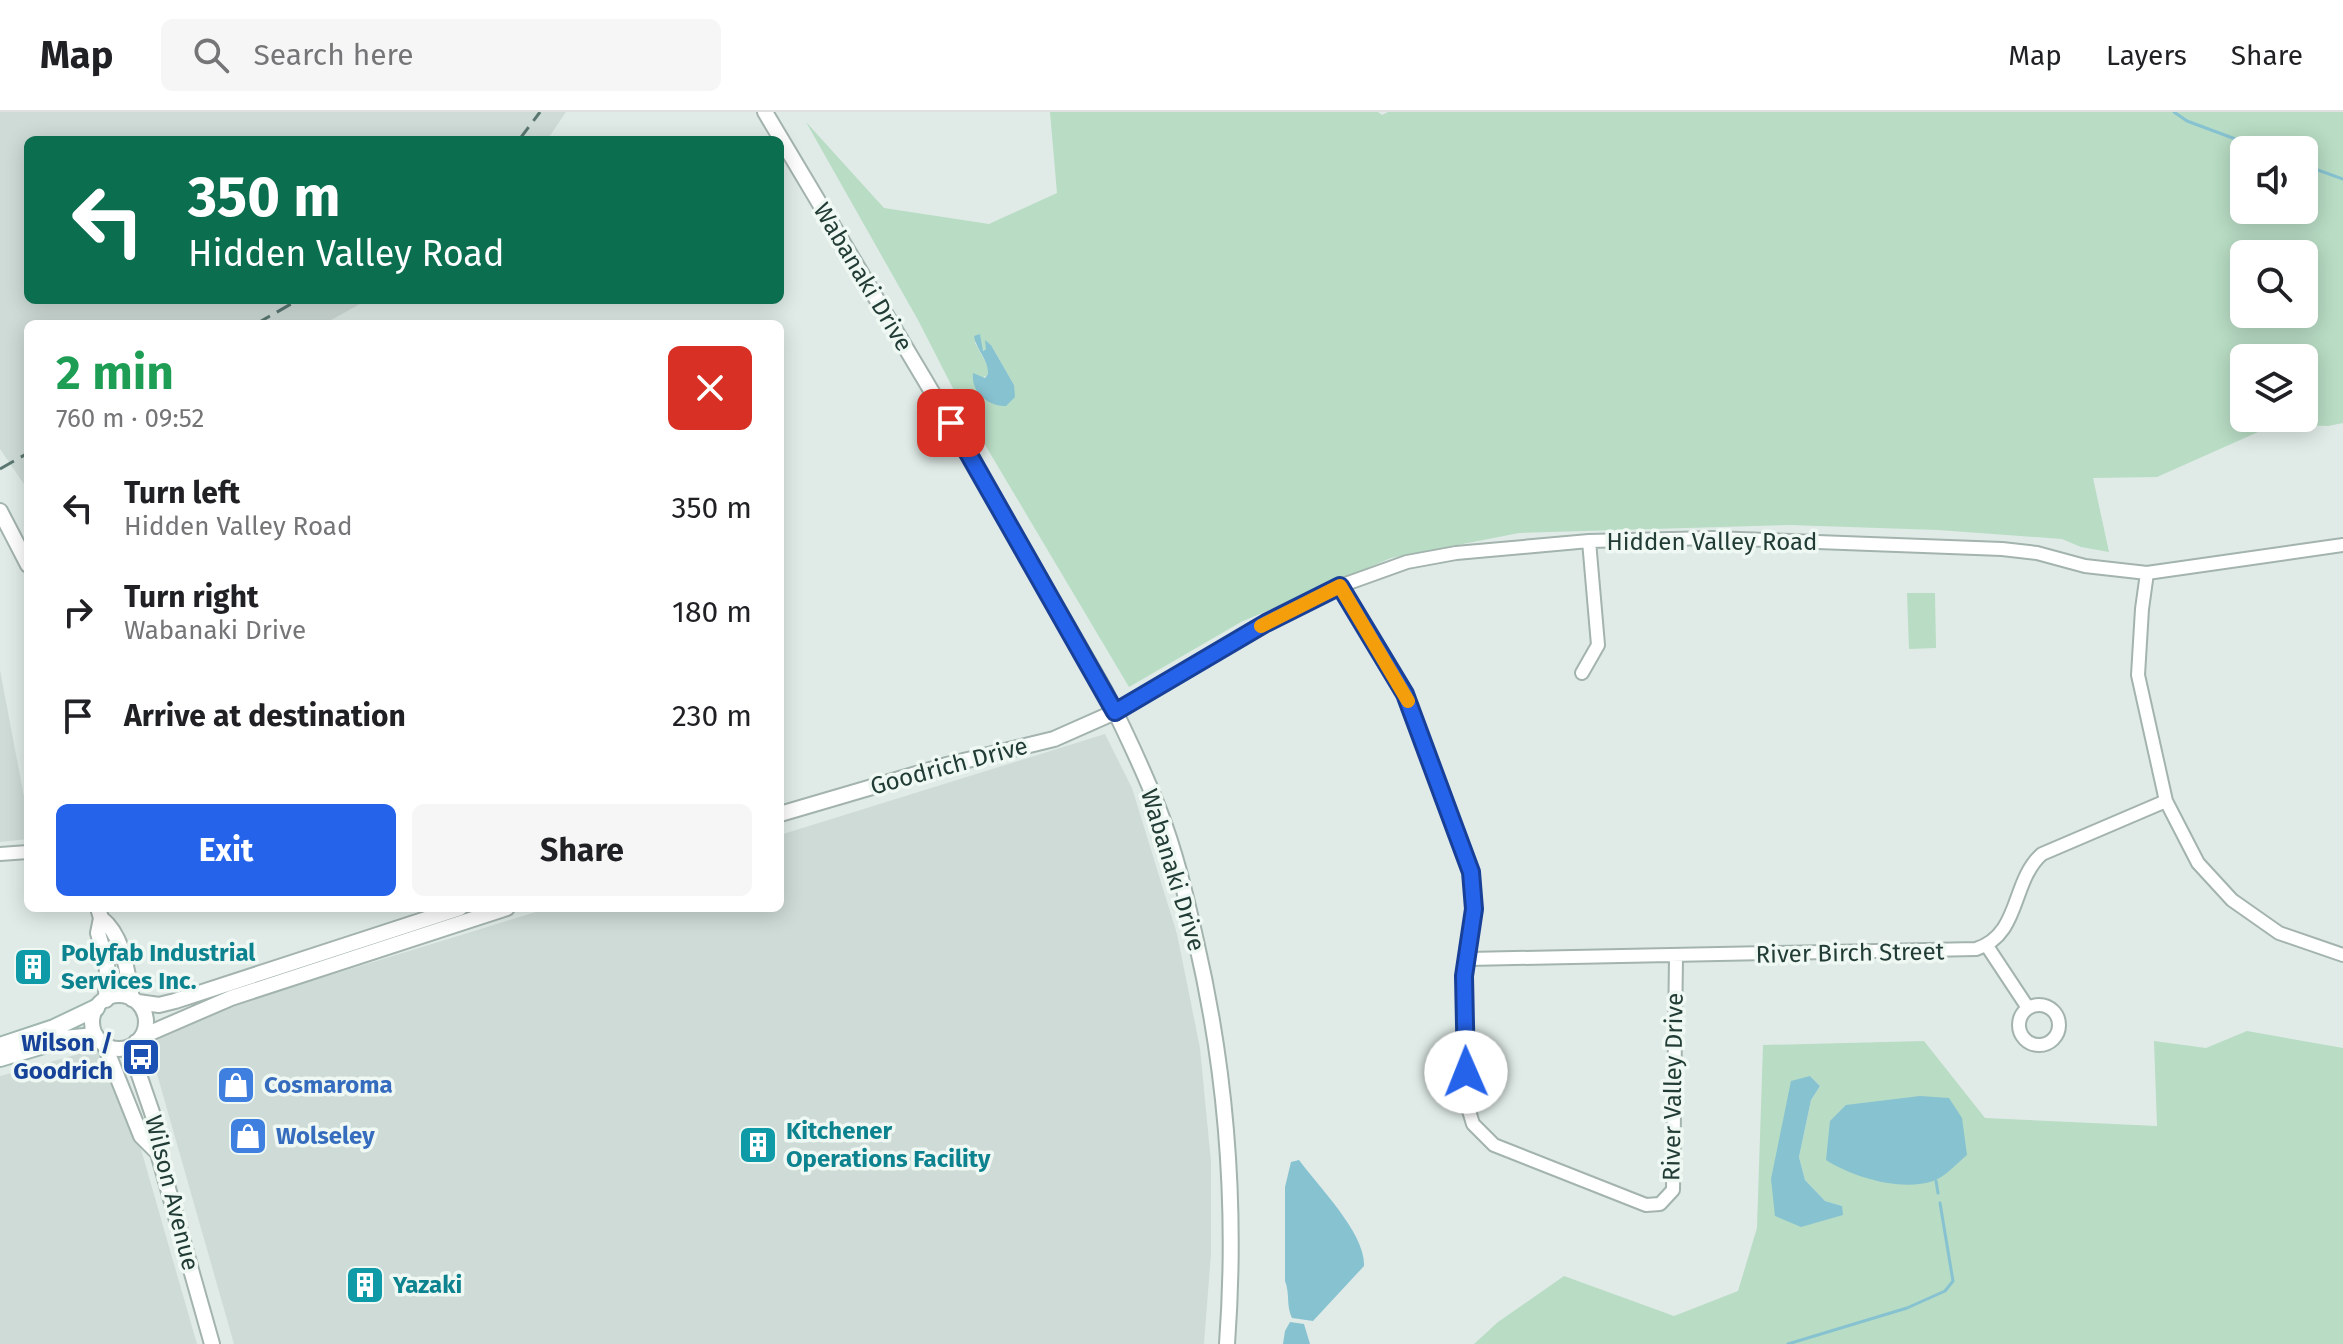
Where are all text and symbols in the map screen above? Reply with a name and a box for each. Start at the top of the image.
search box [161,19,721,91]
text: Map [40,32,113,78]
icon: search [189,33,233,77]
text: Search here [253,37,414,73]
text: Map [2008,39,2062,72]
text: Layers [2106,39,2187,72]
text: Share [2231,39,2303,72]
map controls [2230,136,2318,432]
button: sound [2230,136,2318,224]
text: 350 m [188,164,341,231]
icon: left [56,168,160,272]
street label: Wabanaki Drive [808,198,918,356]
text: Hidden Valley Road [188,232,504,276]
button: search [2230,240,2318,328]
text: 2 min [56,344,174,402]
button: layers [2230,344,2318,432]
button: close [668,346,752,430]
pin [917,389,985,457]
icon: arrive [929,401,973,445]
text: 760 m · 09:52 [56,403,204,434]
text: Turn left [124,475,240,511]
icon: left [56,486,100,530]
text: 350 m [672,490,752,526]
text: Hidden Valley Road [124,511,353,542]
street label: Hidden Valley Road [1607,528,1817,556]
text: Turn right [124,579,259,615]
icon: right [56,590,100,634]
text: 180 m [672,594,752,630]
text: Wabanaki Drive [124,615,306,646]
icon: arrive [56,694,100,738]
text: Arrive at destination [124,698,406,734]
text: 230 m [672,698,752,734]
street label: Goodrich Drive [867,732,1031,800]
street label: Wabanaki Drive [1135,786,1211,954]
button: Exit [56,804,396,896]
button: Share [412,804,752,896]
street label: River Birch Street [1755,937,1945,969]
place label: Polyfab Industrial Services Inc. [61,939,256,995]
building icon: Polyfab Industrial Services Inc. [12,946,54,988]
street label: River Valley Drive [1657,993,1689,1181]
place label: Wilson / Goodrich [13,1029,113,1085]
position arrow [1424,1030,1508,1114]
bus stop icon: Wilson / Goodrich [120,1036,162,1078]
shop icon: Cosmaroma [215,1064,257,1106]
place label: Cosmaroma [264,1071,393,1099]
street label: Wilson Avenue [139,1113,205,1273]
shop icon: Wolseley [227,1115,269,1157]
place label: Kitchener Operations Facility [786,1117,991,1173]
place label: Wolseley [276,1122,375,1150]
building icon: Kitchener Operations Facility [737,1124,779,1166]
building icon: Yazaki [344,1264,386,1306]
place label: Yazaki [392,1271,462,1299]

